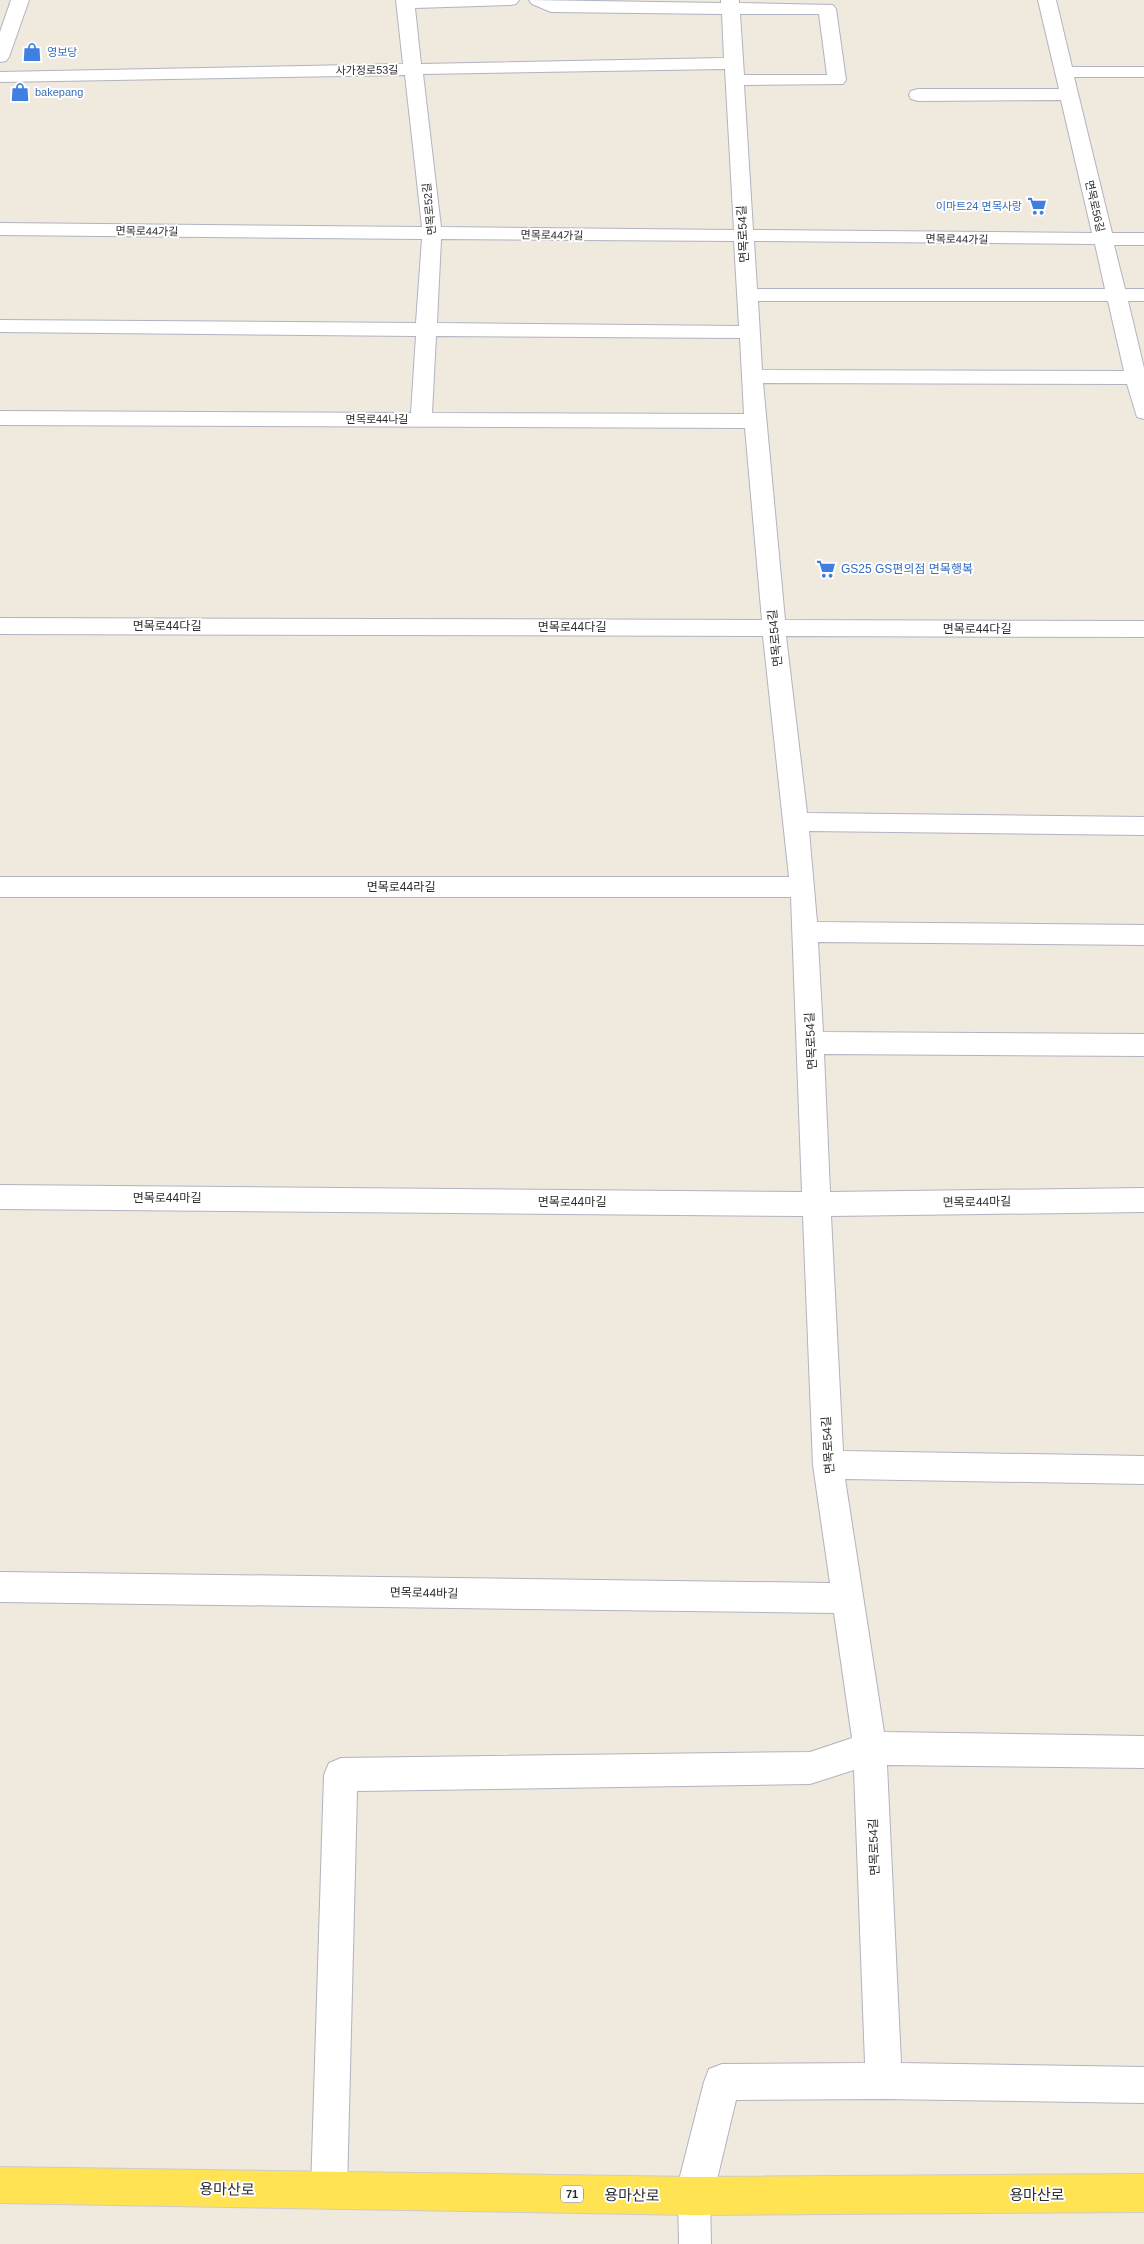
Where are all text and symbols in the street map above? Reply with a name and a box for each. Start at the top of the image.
shop icon: 영보당 [21,41,43,63]
place label: 영보당 [47,46,77,58]
street label: 사가정로53길 [335,63,399,77]
shop icon: bakepang [9,81,31,103]
place label: bakepang [35,86,83,98]
street label: 면목로56길 [1083,179,1107,233]
street label: 면목로52길 [420,182,438,236]
supermarket icon: 이마트24 면목사랑 [1026,195,1048,217]
place label: 이마트24 면목사랑 [936,200,1022,212]
street label: 면목로54길 [735,205,751,263]
street label: 면목로44가길 [115,224,179,238]
street label: 면목로44가길 [520,228,584,242]
street label: 면목로44가길 [925,232,989,246]
street label: 면목로44나길 [346,413,408,425]
supermarket icon: GS25 GS편의점 면목행복 [815,558,837,580]
place label: GS25 GS편의점 면목행복 [841,562,973,576]
street label: 면목로54길 [765,609,785,667]
street label: 면목로44다길 [133,619,201,633]
street label: 면목로44다길 [538,620,606,634]
street label: 면목로44다길 [943,622,1011,636]
street label: 면목로44라길 [367,880,435,894]
street label: 면목로54길 [803,1012,819,1070]
street label: 면목로44마길 [133,1191,201,1205]
street label: 면목로44마길 [943,1194,1011,1210]
street label: 면목로44마길 [538,1195,606,1209]
street label: 면목로54길 [819,1416,837,1474]
street label: 면목로44바길 [390,1585,458,1601]
street label: 면목로54길 [866,1818,882,1876]
street label: 용마산로 [199,2180,255,2198]
road number: 71 [561,2186,583,2202]
street label: 용마산로 [604,2186,660,2204]
street label: 용마산로 [1009,2186,1065,2203]

